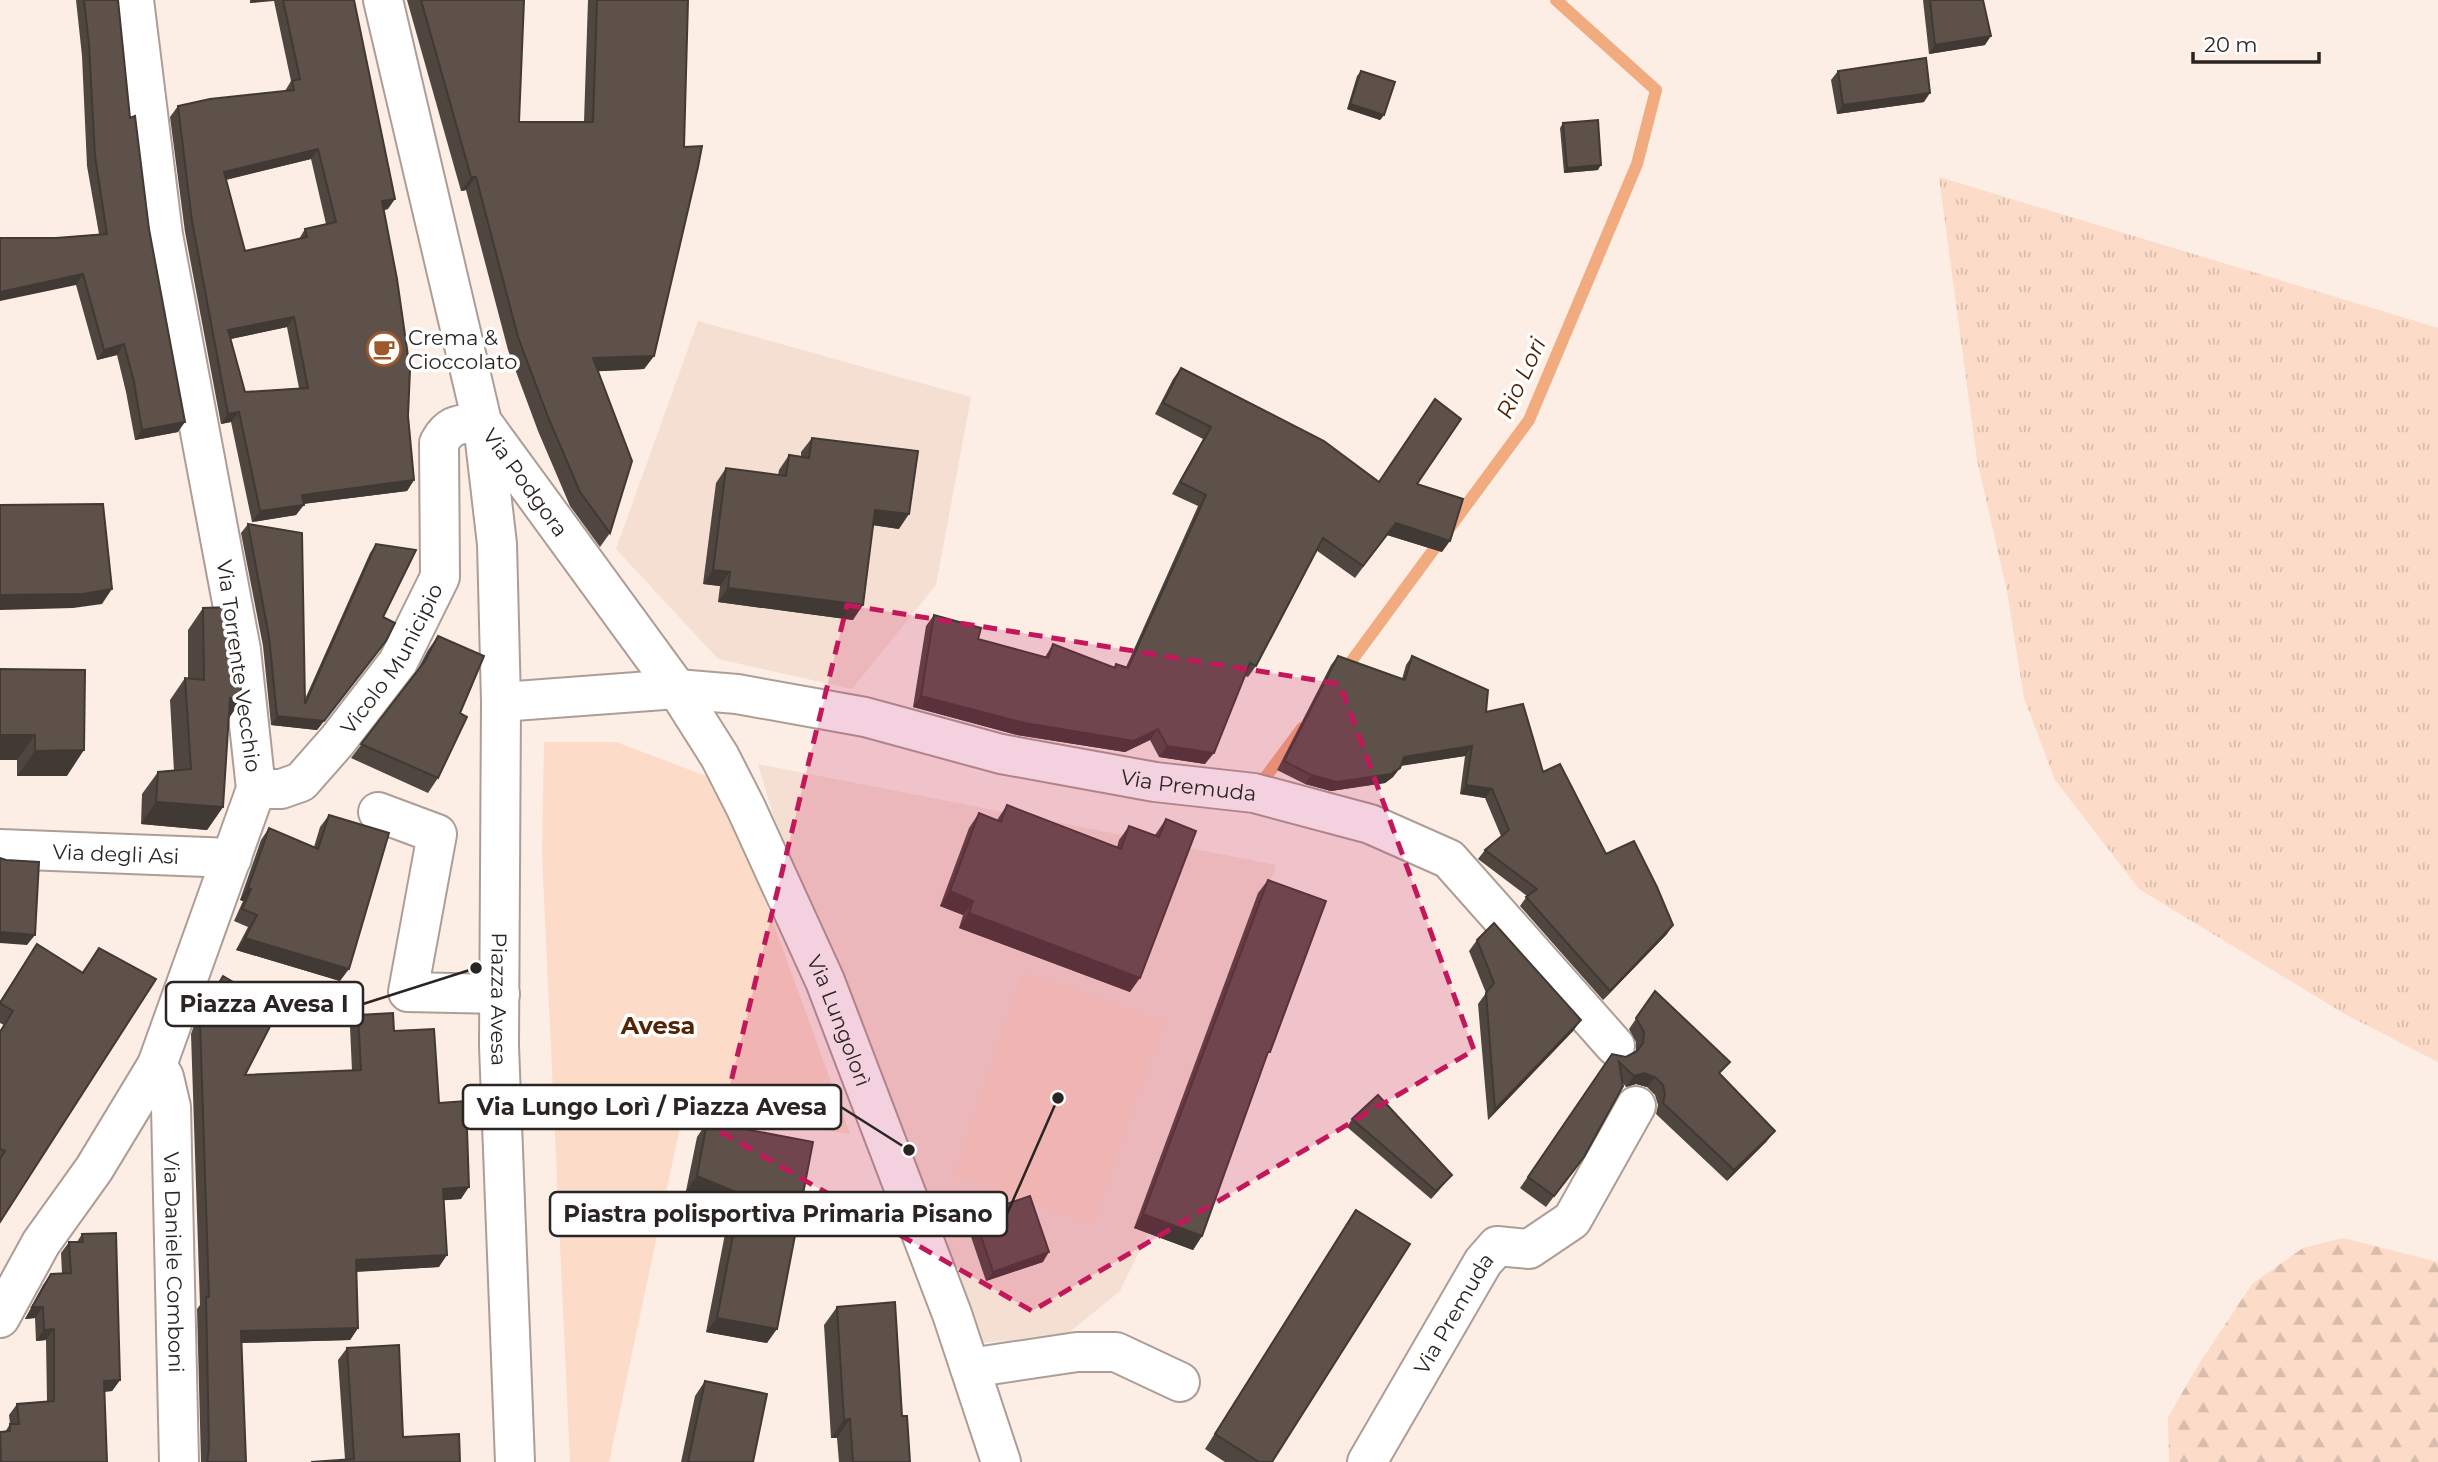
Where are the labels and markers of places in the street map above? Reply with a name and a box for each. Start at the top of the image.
place label: Crema & Cioccolato [408,325,517,374]
cafe icon: Crema & Cioccolato [365,330,403,368]
callout: Piazza Avesa I [166,982,363,1026]
callout: Via Lungo Lorì / Piazza Avesa [463,1085,841,1129]
callout: Piastra polisportiva Primaria Pisano [550,1192,1007,1236]

